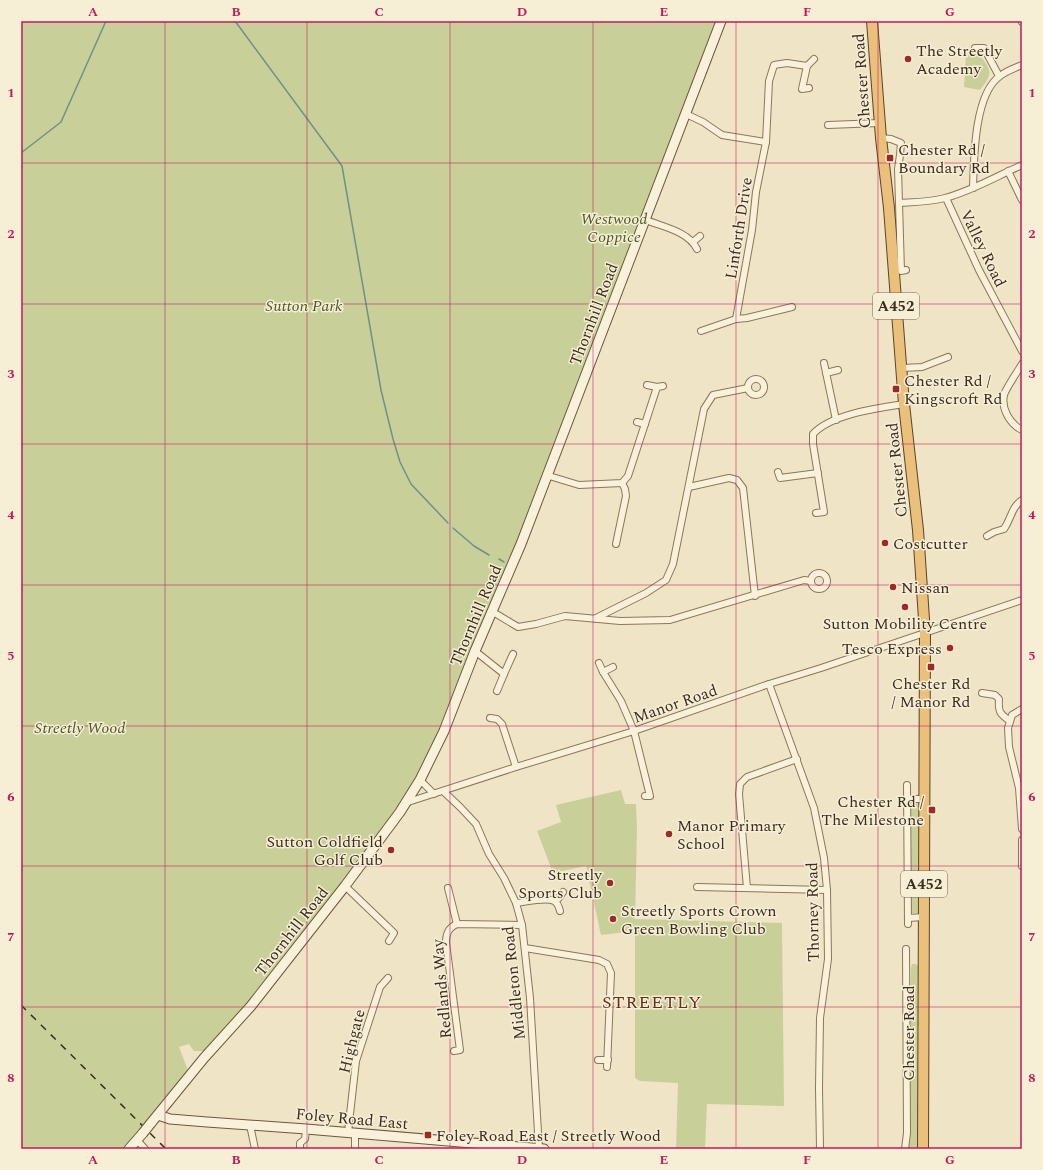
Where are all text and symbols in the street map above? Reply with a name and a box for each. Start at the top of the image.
text: A [88,2,98,22]
text: B [231,2,241,22]
text: C [374,2,384,22]
text: D [517,2,527,22]
text: E [660,2,669,22]
text: F [803,2,811,22]
text: G [945,2,955,22]
street label: Chester Road [847,33,877,129]
place label: The Streetly Academy [916,39,1004,81]
marker: The Streetly Academy [903,54,913,64]
text: 1 [7,83,15,103]
text: 1 [1028,83,1036,103]
place label: Chester Rd / Boundary Rd [898,138,990,180]
marker: Chester Rd / Boundary Rd [885,153,895,163]
street label: Linforth Drive [719,175,759,281]
street label: Valley Road [954,206,1012,291]
park label: Westwood Coppice [581,207,647,249]
text: 2 [7,224,15,244]
text: 2 [1028,224,1036,244]
street label: Thornhill Road [563,260,625,369]
road number: A452 [873,293,919,319]
park label: Sutton Park [266,294,343,318]
text: 3 [7,364,15,384]
text: 3 [1028,364,1036,384]
place label: Chester Rd / Kingscroft Rd [904,369,1002,411]
marker: Chester Rd / Kingscroft Rd [891,384,901,394]
street label: Chester Road [880,421,914,519]
text: 4 [7,505,15,525]
text: 4 [1028,505,1036,525]
place label: Costcutter [893,532,968,556]
marker: Costcutter [880,538,890,548]
street label: Thornhill Road [444,561,508,670]
place label: Nissan [901,576,950,600]
marker: Nissan [888,582,898,592]
marker: Sutton Mobility Centre [900,602,910,612]
place label: Sutton Mobility Centre [823,612,987,636]
place label: Tesco Express [842,637,942,661]
marker: Tesco Express [945,643,955,653]
text: 5 [7,646,15,666]
text: 5 [1028,646,1036,666]
marker: Chester Rd / Manor Rd [926,662,936,672]
place label: Chester Rd / Manor Rd [892,672,971,714]
street label: Manor Road [630,678,721,730]
park label: Streetly Wood [34,716,126,740]
text: 6 [7,787,15,807]
text: 6 [1028,787,1036,807]
place label: Chester Rd / The Milestone [821,790,924,832]
marker: Chester Rd / The Milestone [927,805,937,815]
place label: Manor Primary School [677,814,787,856]
marker: Manor Primary School [664,829,674,839]
place label: Sutton Coldfield Golf Club [266,830,383,872]
marker: Sutton Coldfield Golf Club [386,845,396,855]
street label: Thorney Road [800,862,826,962]
place label: Streetly Sports Club [519,863,603,905]
road number: A452 [901,871,947,897]
marker: Streetly Sports Club [605,878,615,888]
street label: Thornhill Road [249,882,335,982]
place label: Streetly Sports Crown Green Bowling Club [621,899,777,941]
marker: Streetly Sports Crown Green Bowling Club [608,914,618,924]
street label: Middleton Road [496,925,532,1041]
text: 7 [7,927,15,947]
text: 7 [1028,927,1036,947]
street label: Redlands Way [426,937,458,1040]
street label: Chester Road [897,985,921,1081]
district label: STREETLY [602,989,702,1016]
street label: Highgate [332,1007,372,1076]
text: 8 [7,1068,15,1088]
text: 8 [1028,1068,1036,1088]
street label: Foley Road East [295,1102,409,1136]
place label: Foley Road East / Streetly Wood [436,1124,661,1148]
marker: Foley Road East / Streetly Wood [423,1130,433,1140]
text: A [88,1150,98,1170]
text: B [231,1150,241,1170]
text: C [374,1150,384,1170]
text: D [517,1150,527,1170]
text: E [660,1150,669,1170]
text: F [803,1150,811,1170]
text: G [945,1150,955,1170]

